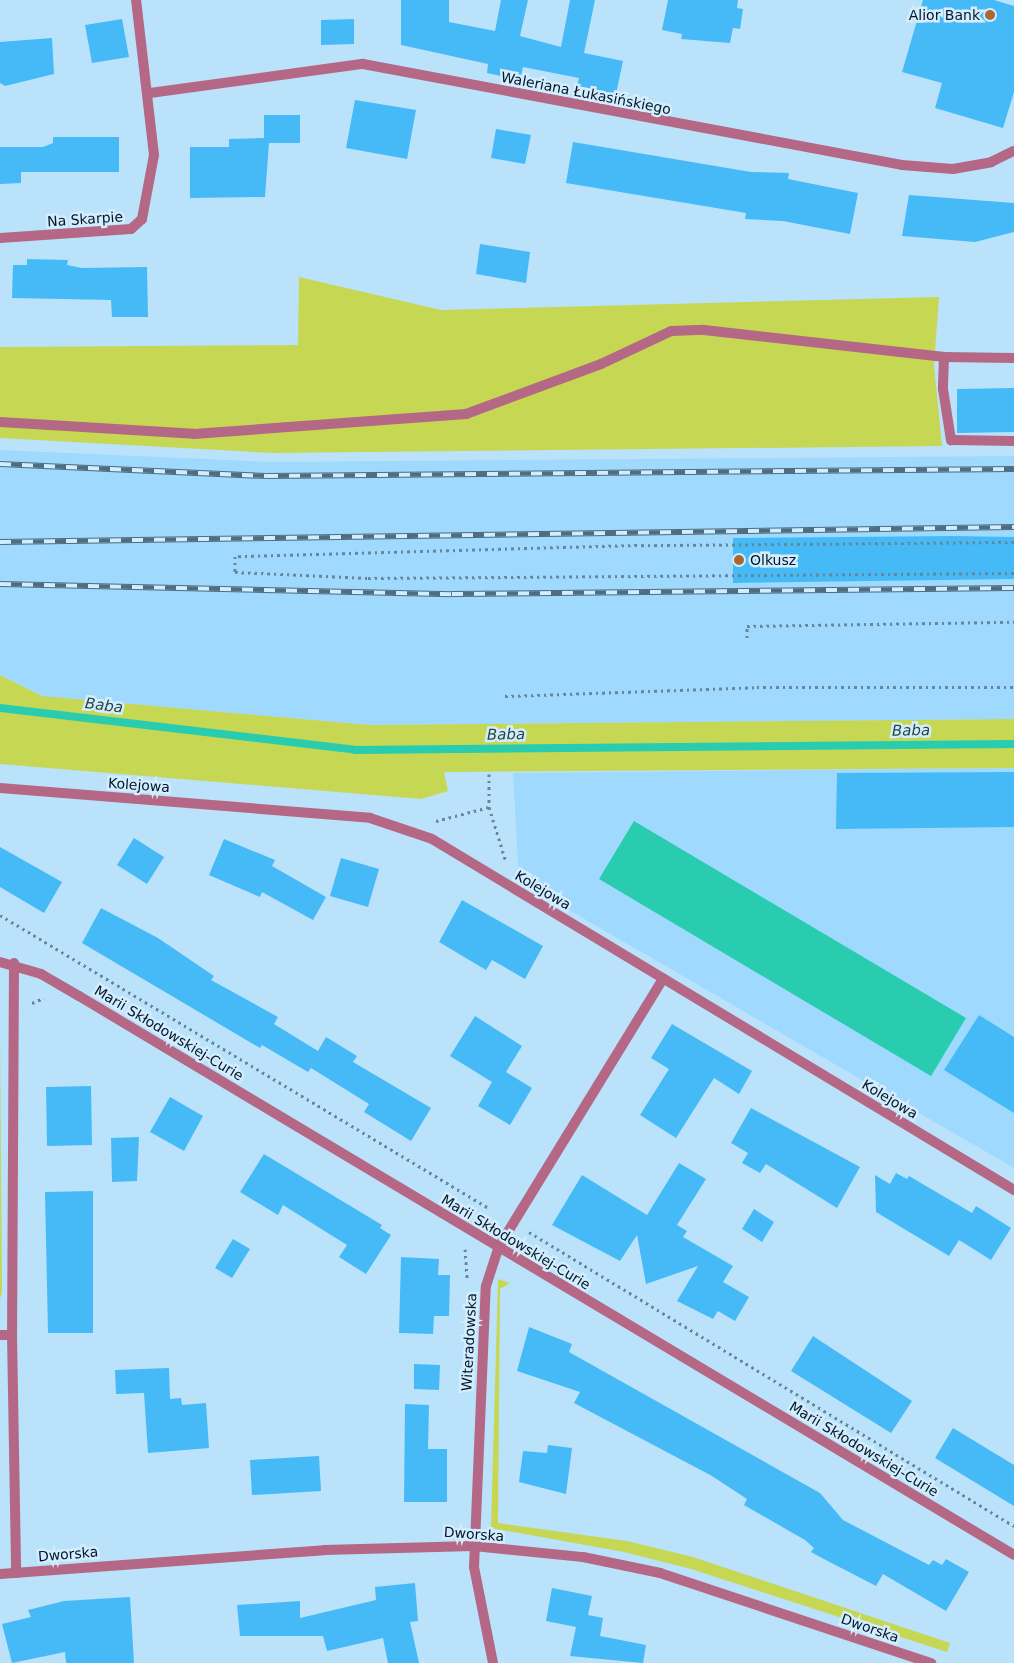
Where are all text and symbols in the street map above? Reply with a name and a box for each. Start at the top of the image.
place label: Alior Bank [909,7,980,23]
marker: Alior Bank [984,9,996,21]
street label: Waleriana Łukasińskiego [500,68,672,118]
street label: Na Skarpie [47,208,123,230]
place label: Olkusz [750,552,796,568]
marker: Olkusz [732,553,746,567]
water label: Baba [84,695,124,717]
water label: Baba [892,722,930,740]
water label: Baba [487,726,525,744]
street label: Kolejowa [107,774,171,796]
street label: Kolejowa [512,867,574,913]
street label: Marii Skłodowskiej-Curie [91,982,247,1084]
street label: Kolejowa [859,1076,921,1122]
street label: Marii Skłodowskiej-Curie [438,1191,594,1293]
street label: Witeradowska [458,1292,480,1392]
street label: Marii Skłodowskiej-Curie [786,1398,942,1500]
street label: Dworska [443,1524,505,1544]
street label: Dworska [37,1543,99,1565]
street label: Dworska [839,1610,901,1646]

